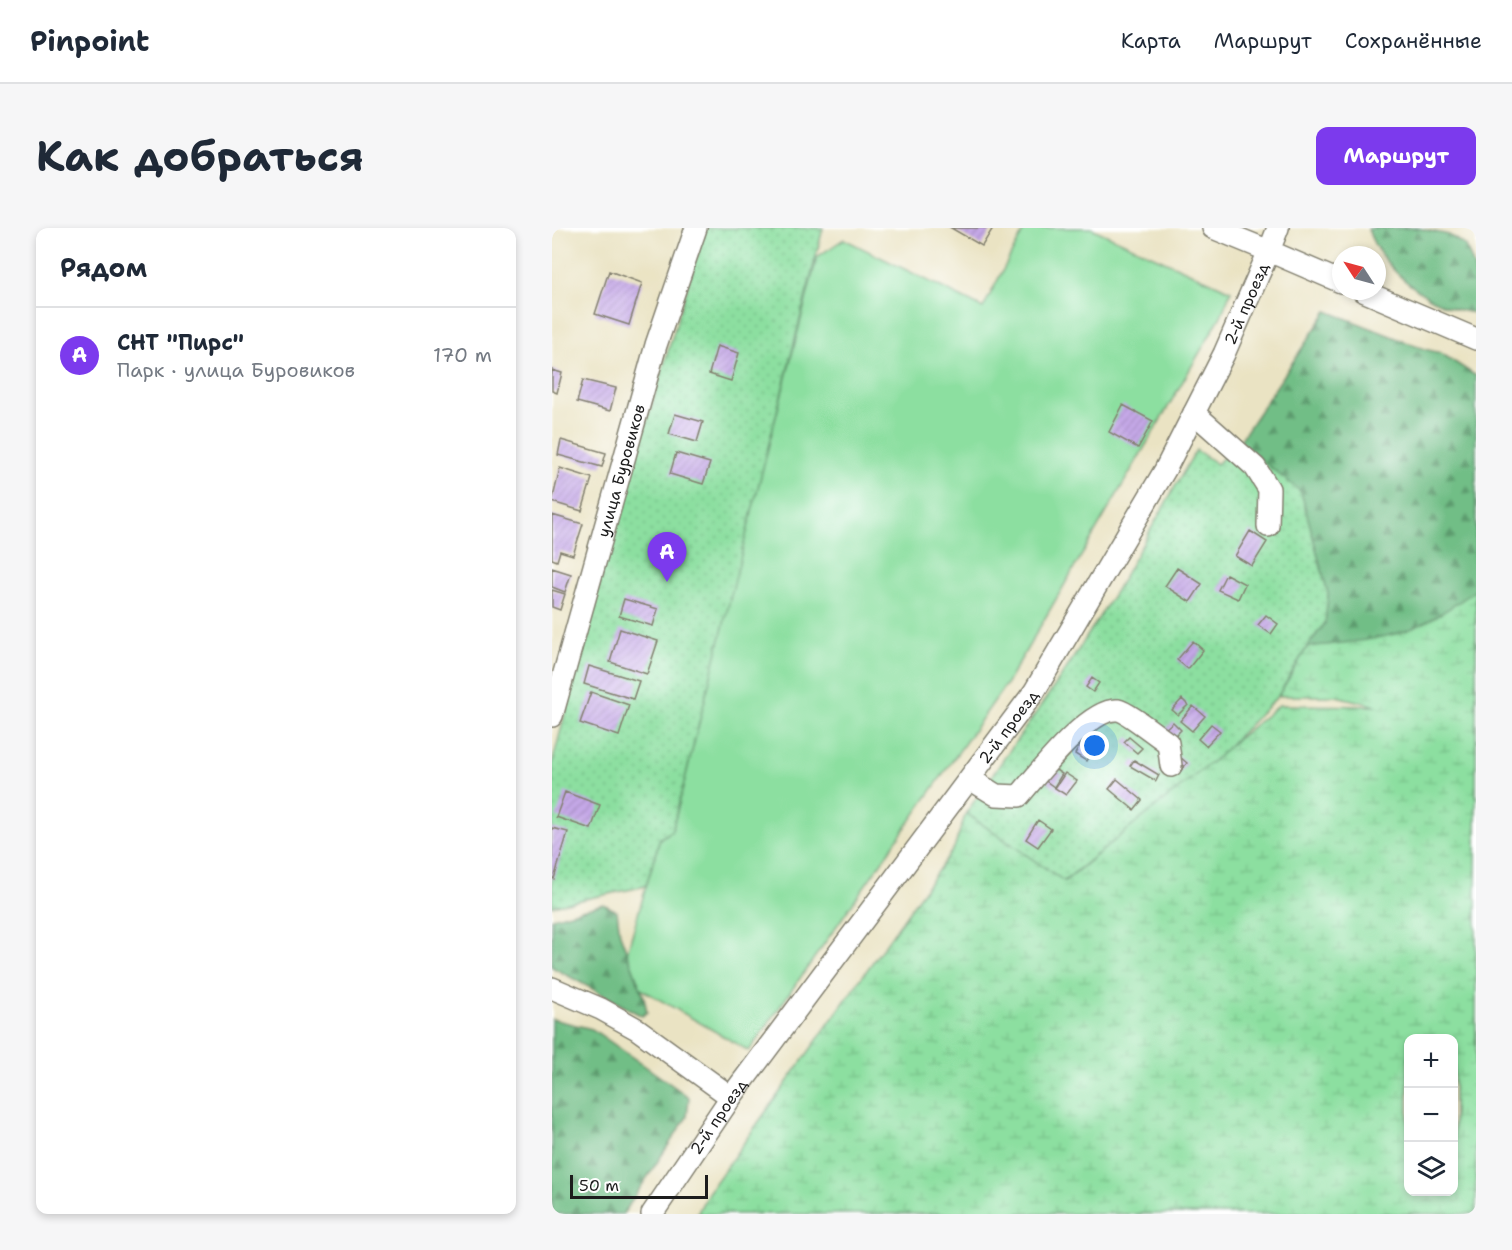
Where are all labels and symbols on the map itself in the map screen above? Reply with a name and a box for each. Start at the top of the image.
north arrow [1332,246,1386,300]
street label: 2-й проезд [1219,259,1273,348]
street label: улица Буровиков [592,402,649,539]
pin: A [648,532,686,582]
street label: 2-й проезд [974,685,1043,768]
your location [1080,731,1109,760]
street label: 2-й проезд [685,1074,752,1158]
scale bar [570,1172,708,1200]

